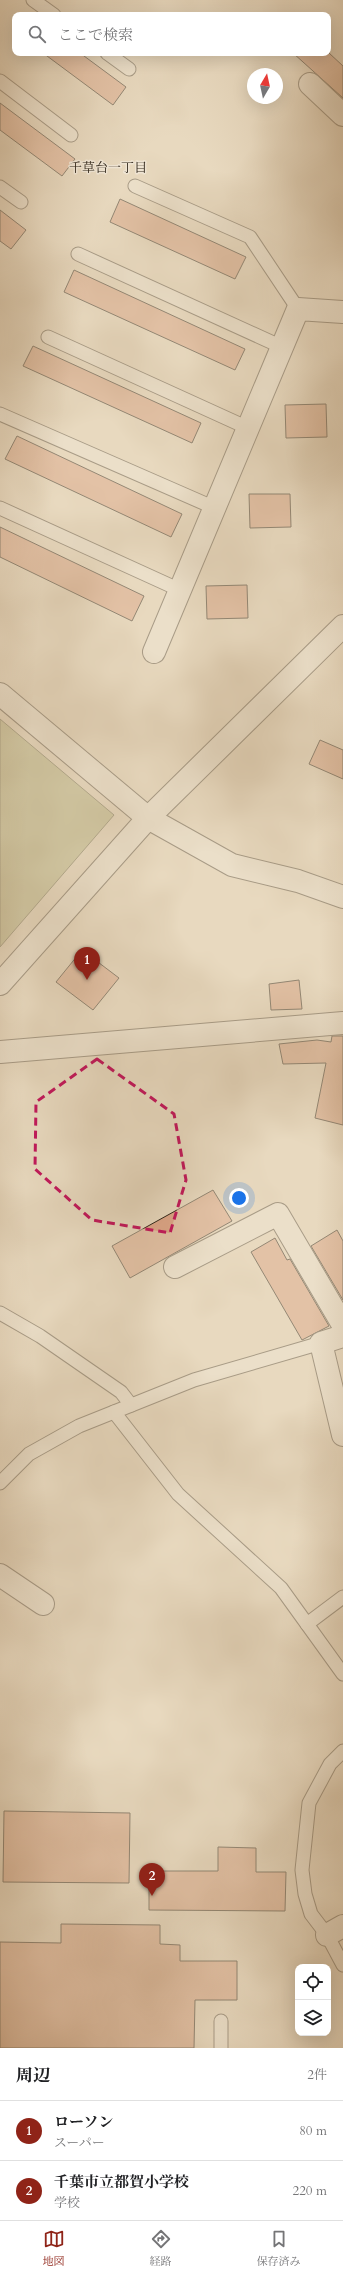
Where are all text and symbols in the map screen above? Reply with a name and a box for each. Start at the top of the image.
search box [12,12,331,56]
icon: search [26,23,48,45]
text: ここで検索 [58,25,133,45]
north arrow [247,68,283,104]
district label: 千草台一丁目 [69,159,147,177]
pin: 1 [74,947,100,980]
your location [229,1188,249,1208]
pin: 2 [139,1863,165,1896]
map controls [295,1964,331,2036]
button: locate [295,1964,331,2000]
button: layers [295,2000,331,2036]
text: 周辺 [16,2064,50,2087]
text: 2件 [307,2066,327,2084]
text: ローソン [54,2112,113,2132]
text: 1 [26,2122,32,2140]
text: 80 m [299,2122,327,2140]
text: スーパー [54,2134,105,2152]
text: 千葉市立都賀小学校 [54,2172,189,2192]
text: 2 [26,2182,32,2200]
text: 220 m [293,2182,327,2200]
text: 学校 [54,2194,80,2212]
tab: 地図 [43,2228,65,2269]
tab: 経路 [150,2228,172,2269]
tab: 保存済み [257,2228,301,2269]

